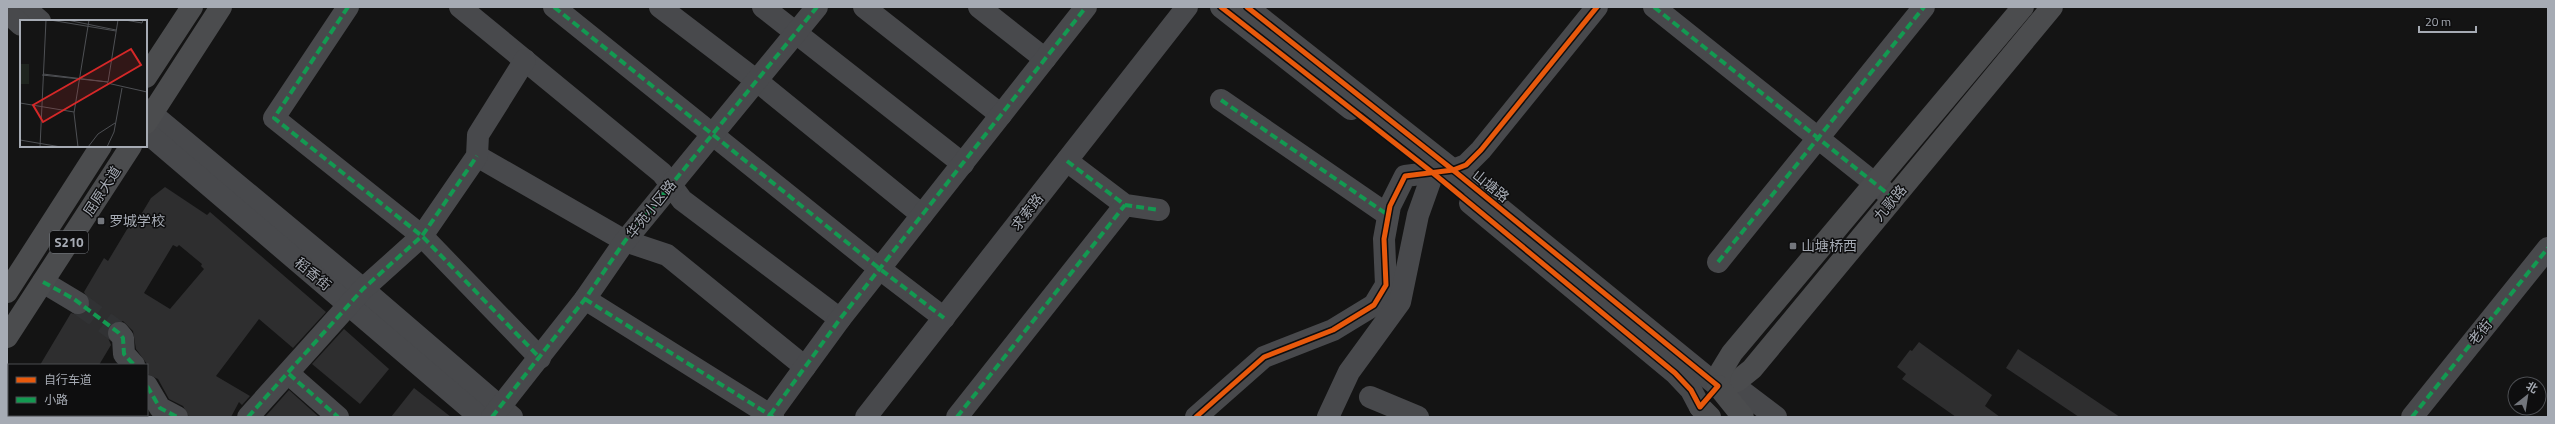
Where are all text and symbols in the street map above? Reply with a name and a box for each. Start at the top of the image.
scale bar [2419,8,2476,34]
text: 20 m [2425,12,2451,31]
inset map [20,20,147,147]
street label: 屈原大道 [78,162,126,220]
street label: 山塘路 [1468,164,1514,207]
street label: 华苑小区路 [620,175,681,242]
street label: 九歌路 [1868,180,1911,226]
street label: 求索路 [1005,189,1048,235]
place label: 罗城学校 [109,210,165,231]
marker: 罗城学校 [96,216,106,226]
road number: S210 [50,231,88,253]
place label: 山塘桥西 [1801,235,1857,256]
marker: 山塘桥西 [1788,241,1798,251]
street label: 稻香街 [290,252,336,295]
street label: 老街 [2463,314,2497,349]
legend [8,364,148,416]
text: 自行车道 [44,370,92,389]
north arrow [2507,376,2547,416]
text: 北 [2523,378,2541,397]
text: 小路 [44,390,68,409]

